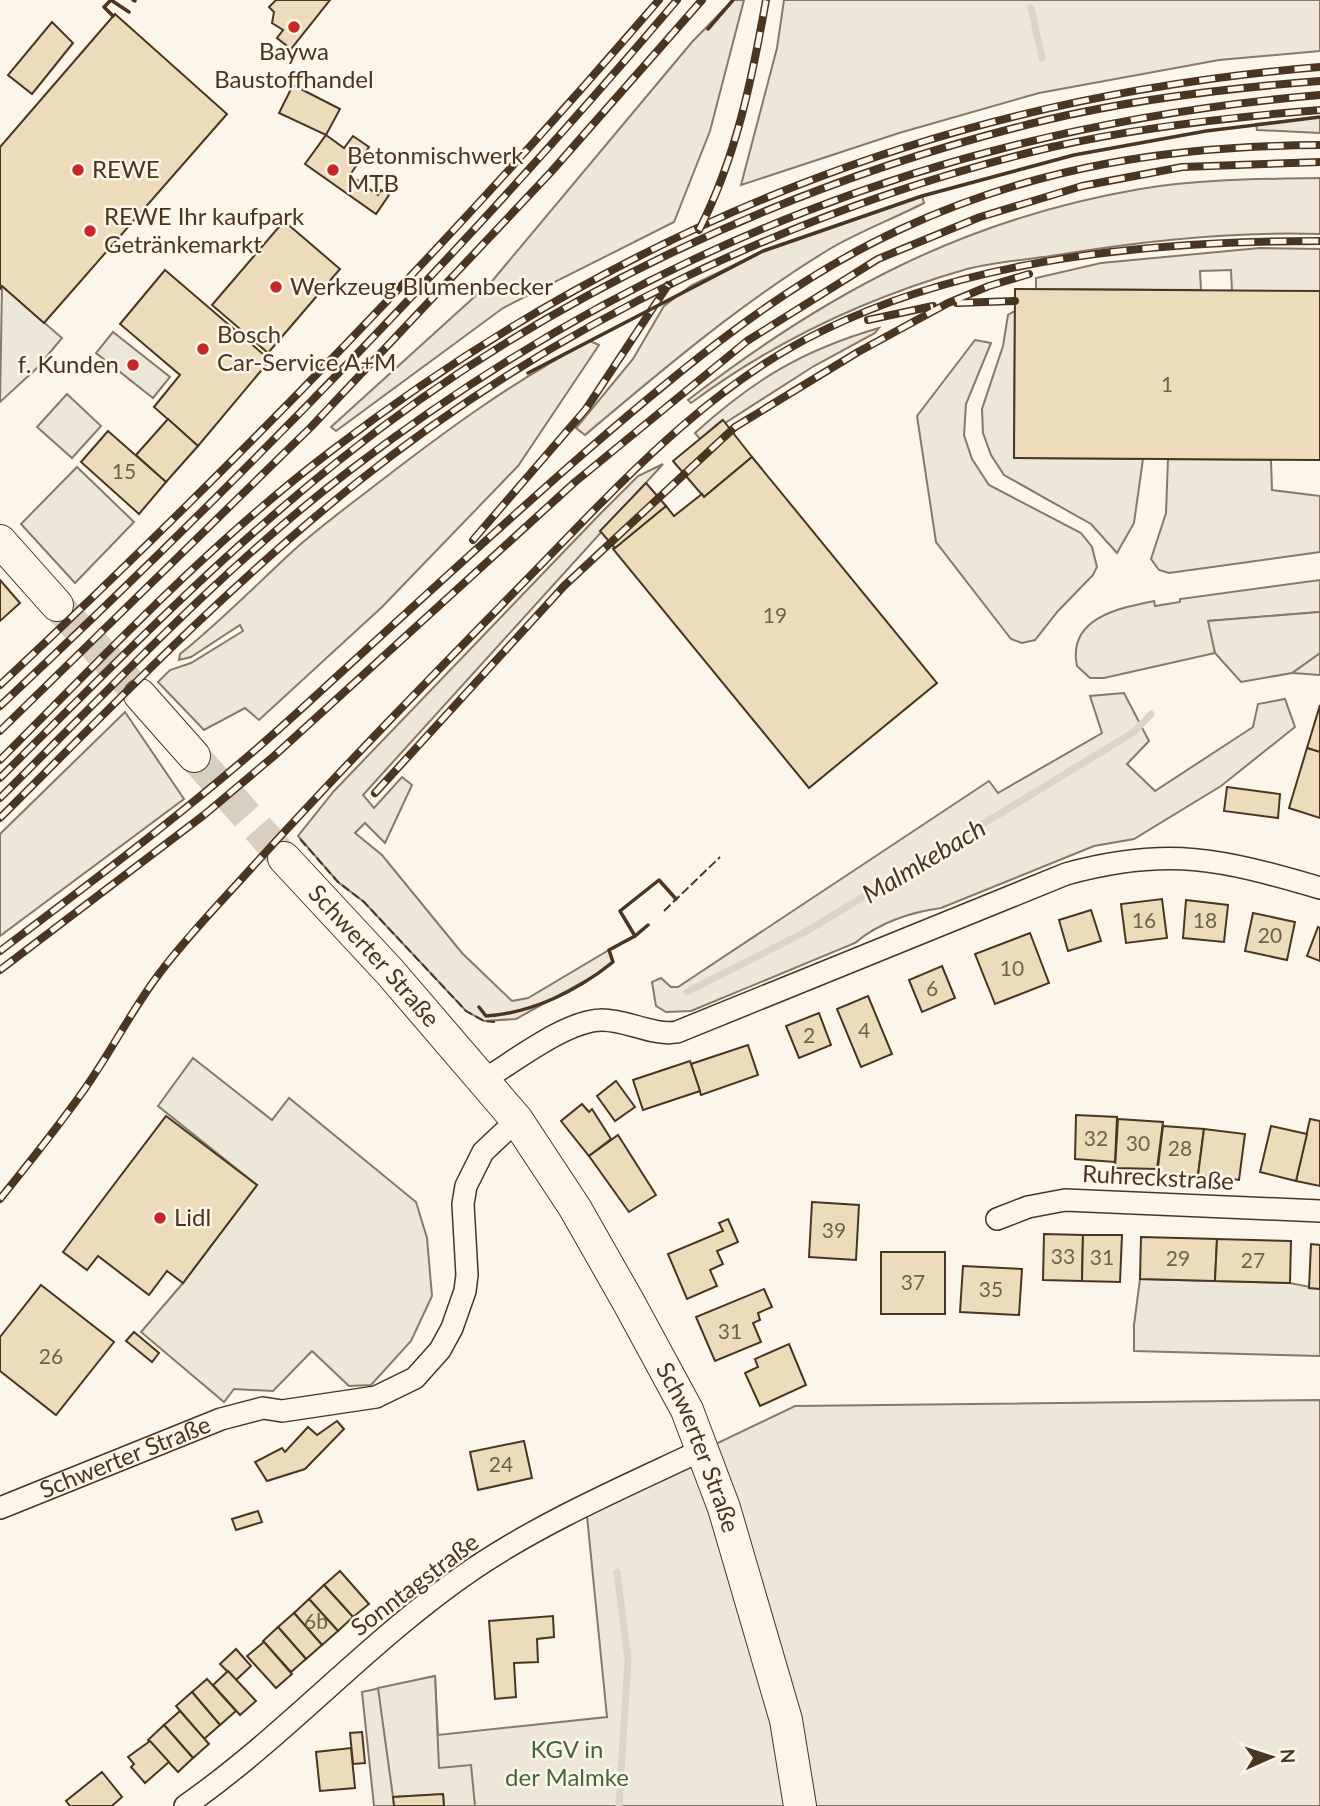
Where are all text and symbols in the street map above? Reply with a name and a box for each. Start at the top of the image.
marker: Baywa Baustoffhandel [286,19,302,35]
place label: Baywa Baustoffhandel [214,36,374,93]
place label: Betonmischwerk MTB [347,140,524,197]
place label: REWE [92,154,160,183]
marker: REWE [70,162,86,178]
marker: Betonmischwerk MTB [325,162,341,178]
place label: REWE Ihr kaufpark Getränkemarkt [104,201,305,258]
marker: REWE Ihr kaufpark Getränkemarkt [82,223,98,239]
place label: Werkzeug Blumenbecker [290,271,553,300]
marker: Werkzeug Blumenbecker [268,279,284,295]
place label: Bosch Car-Service A+M [217,319,396,376]
marker: Bosch Car-Service A+M [195,341,211,357]
place label: f. Kunden [18,349,119,378]
marker: f. Kunden [125,357,141,373]
house number: 1 [1161,371,1173,396]
house number: 15 [112,458,136,483]
house number: 19 [763,602,787,627]
water label: Malmkebach [856,811,991,909]
street label: Schwerter Straße [303,878,447,1032]
house number: 16 [1132,907,1156,932]
house number: 18 [1193,907,1217,932]
house number: 20 [1258,922,1282,947]
house number: 10 [1000,955,1024,980]
house number: 6 [926,975,938,1000]
house number: 4 [858,1017,870,1042]
house number: 2 [803,1022,815,1047]
house number: 32 [1084,1125,1108,1150]
house number: 30 [1126,1130,1150,1155]
house number: 28 [1168,1135,1192,1160]
street label: Ruhreckstraße [1081,1158,1235,1195]
place label: Lidl [174,1202,211,1231]
marker: Lidl [152,1210,168,1226]
house number: 39 [822,1217,846,1242]
house number: 33 [1051,1243,1075,1268]
house number: 31 [1090,1244,1114,1269]
house number: 29 [1166,1245,1190,1270]
house number: 27 [1241,1247,1265,1272]
house number: 37 [901,1269,925,1294]
house number: 35 [979,1276,1003,1301]
house number: 31 [718,1318,742,1343]
house number: 26 [39,1343,63,1368]
street label: Schwerter Straße [651,1357,746,1536]
street label: Schwerter Straße [35,1409,214,1504]
house number: 24 [489,1451,513,1476]
street label: Sonntagstraße [345,1526,484,1641]
house number: 6b [304,1608,328,1633]
north arrow [1236,1722,1306,1792]
park label: KGV in der Malmke [505,1734,629,1791]
text: N [1277,1748,1300,1764]

